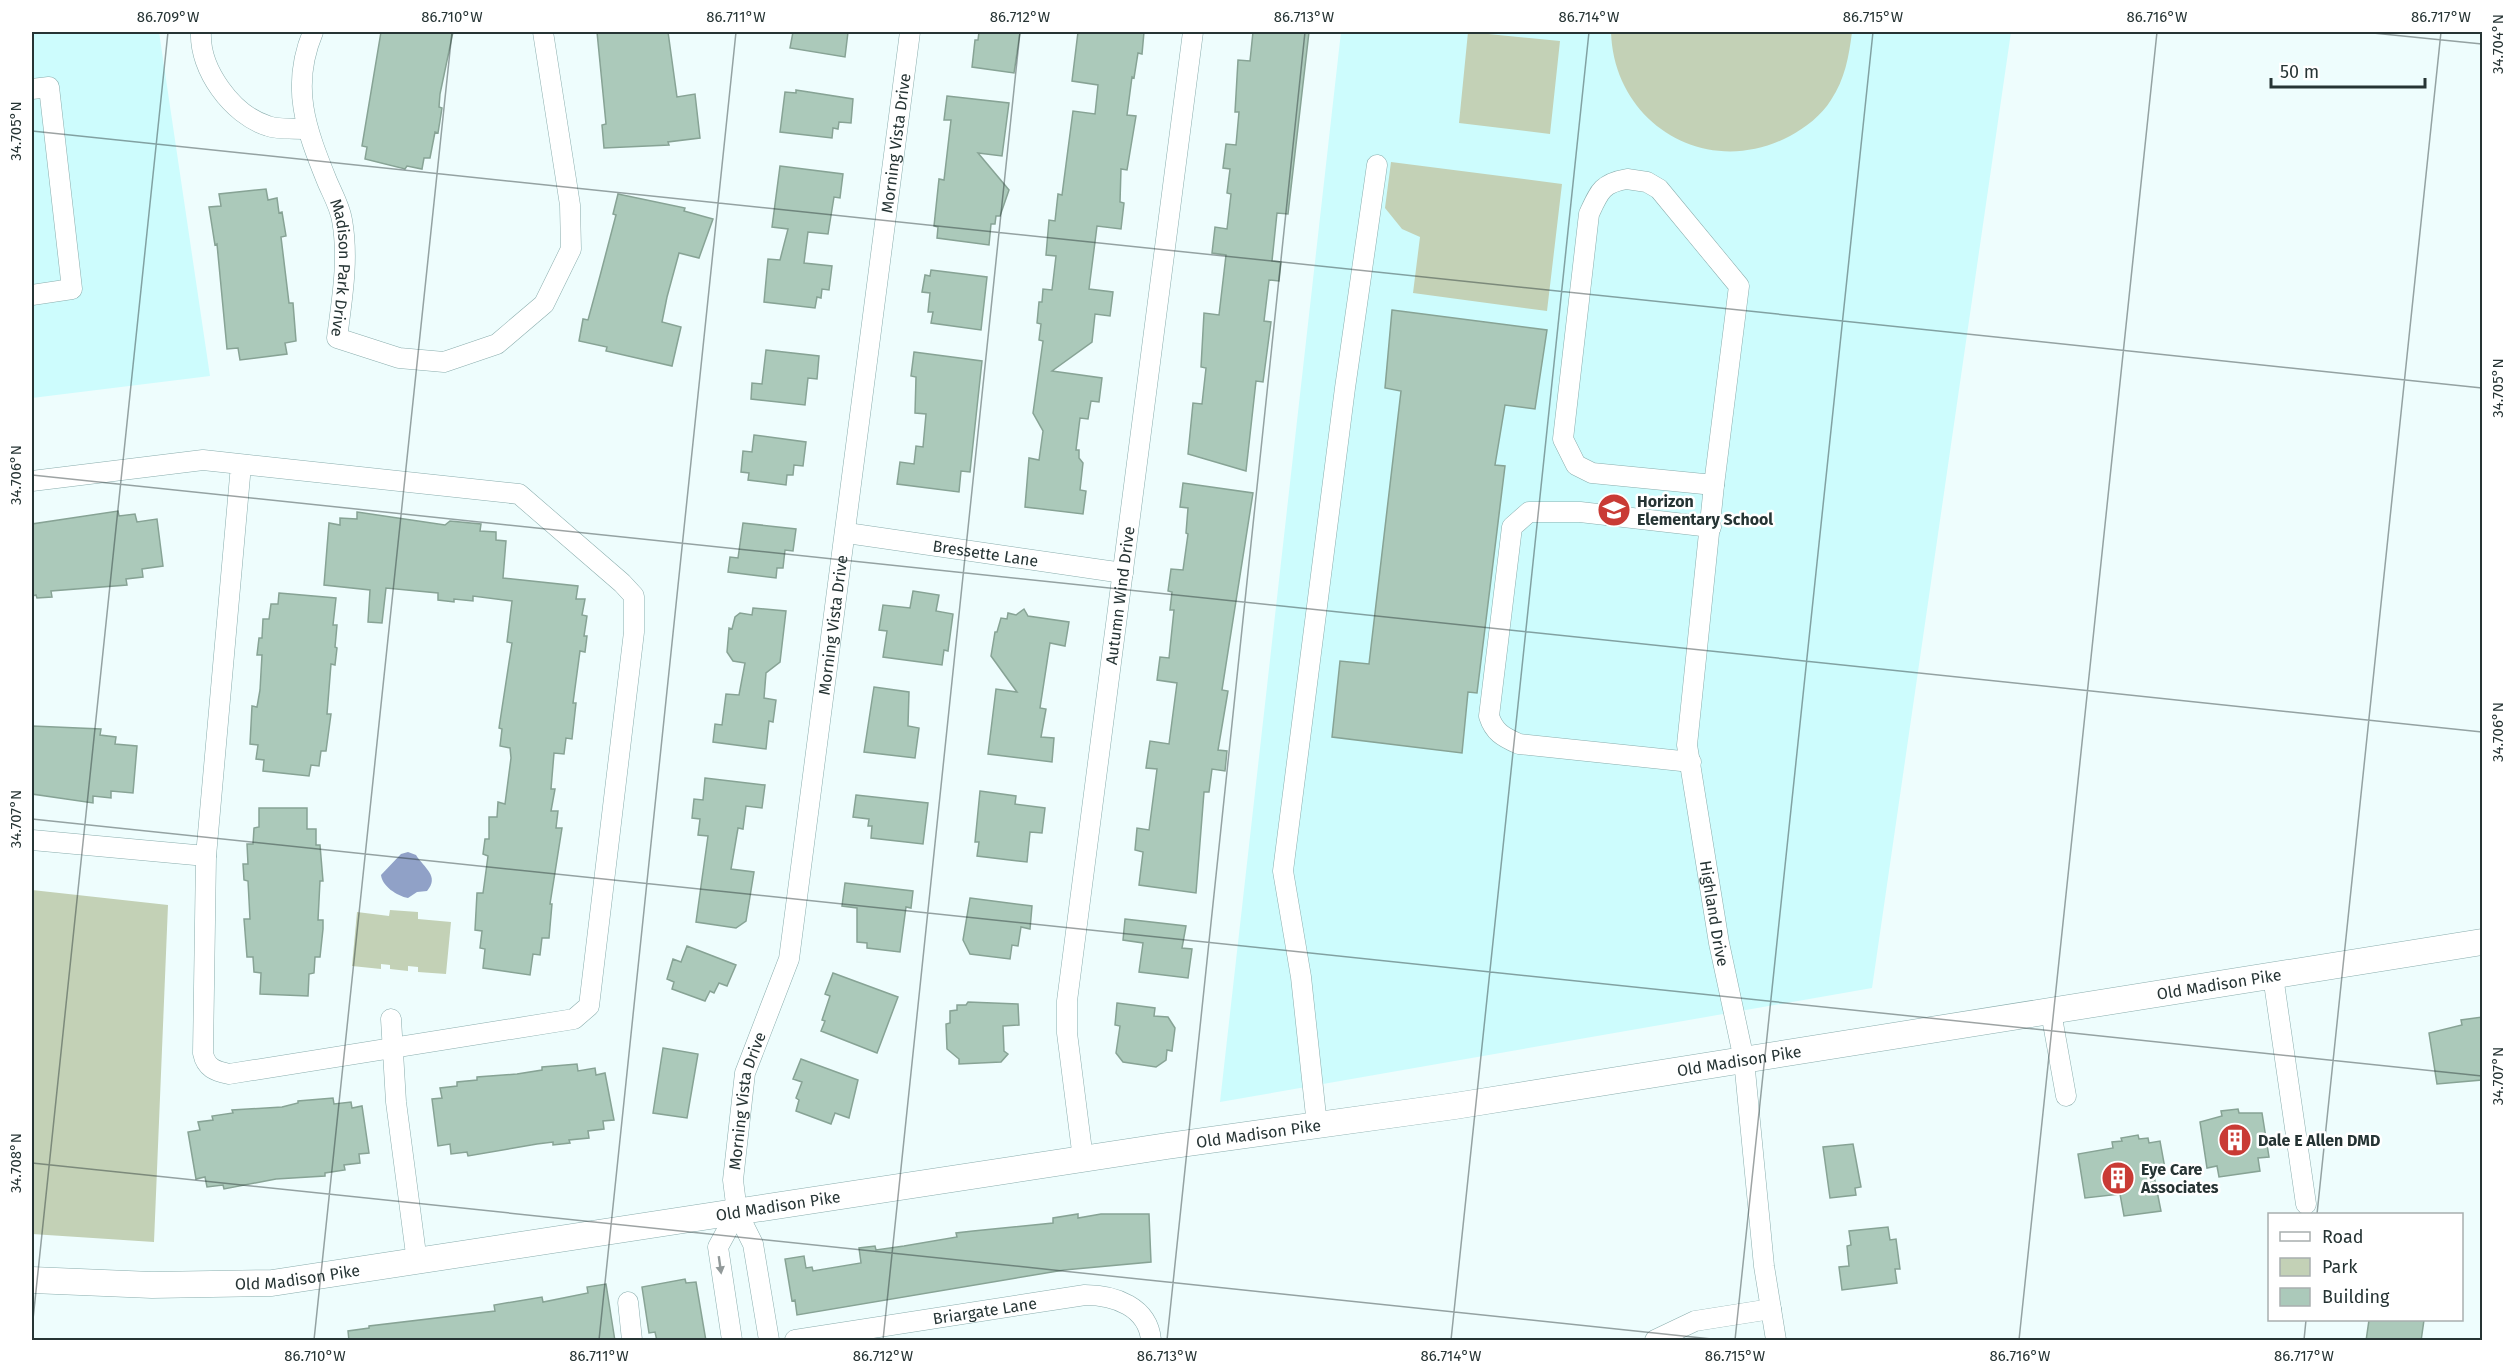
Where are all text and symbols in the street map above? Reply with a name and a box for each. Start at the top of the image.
text: 86.709°W [137,8,200,26]
text: 86.710°W [421,8,483,26]
text: 86.711°W [706,8,766,26]
text: 86.712°W [990,8,1051,26]
text: 86.713°W [1274,8,1335,26]
text: 86.714°W [1559,8,1620,26]
text: 86.715°W [1843,8,1904,26]
text: 86.716°W [2127,8,2188,26]
text: 86.717°W [2411,8,2472,26]
text: 34.704°N [2489,14,2507,74]
scale bar [2271,51,2426,89]
text: 50 m [2280,61,2319,83]
street label: Morning Vista Drive [877,72,915,214]
text: 34.705°N [7,101,25,161]
street label: Madison Park Drive [326,196,354,338]
text: 34.705°N [2489,358,2507,418]
text: 34.706°N [7,445,25,505]
school or university icon: Horizon Elementary School [1596,492,1632,528]
place label: Horizon Elementary School [1637,492,1773,529]
street label: Autumn Wind Drive [1102,525,1139,666]
street label: Bressette Lane [931,537,1040,571]
street label: Morning Vista Drive [815,554,852,696]
text: 34.706°N [2489,702,2507,762]
text: 34.707°N [7,790,25,848]
street label: Highland Drive [1696,859,1733,968]
street label: Old Madison Pike [2155,965,2283,1004]
street label: Morning Vista Drive [725,1029,770,1171]
street label: Old Madison Pike [1676,1042,1803,1080]
text: 34.707°N [2489,1047,2507,1105]
street label: Old Madison Pike [1195,1116,1322,1152]
building icon: Dale E Allen DMD [2217,1122,2253,1158]
place label: Dale E Allen DMD [2258,1131,2380,1150]
text: 34.708°N [7,1133,25,1193]
building icon: Eye Care Associates [2100,1160,2136,1196]
place label: Eye Care Associates [2140,1160,2219,1197]
street label: Old Madison Pike [714,1187,842,1225]
legend [2268,1213,2463,1321]
text: Road [2322,1226,2364,1248]
one-way arrow [716,1256,725,1275]
text: Park [2322,1256,2358,1278]
street label: Old Madison Pike [235,1261,361,1294]
text: Building [2322,1286,2390,1308]
street label: Briargate Lane [931,1294,1038,1328]
text: 86.710°W [284,1347,346,1365]
text: 86.711°W [569,1347,629,1365]
text: 86.712°W [853,1347,914,1365]
text: 86.713°W [1137,1347,1198,1365]
text: 86.714°W [1421,1347,1482,1365]
text: 86.715°W [1705,1347,1766,1365]
text: 86.716°W [1990,1347,2051,1365]
text: 86.717°W [2274,1347,2335,1365]

